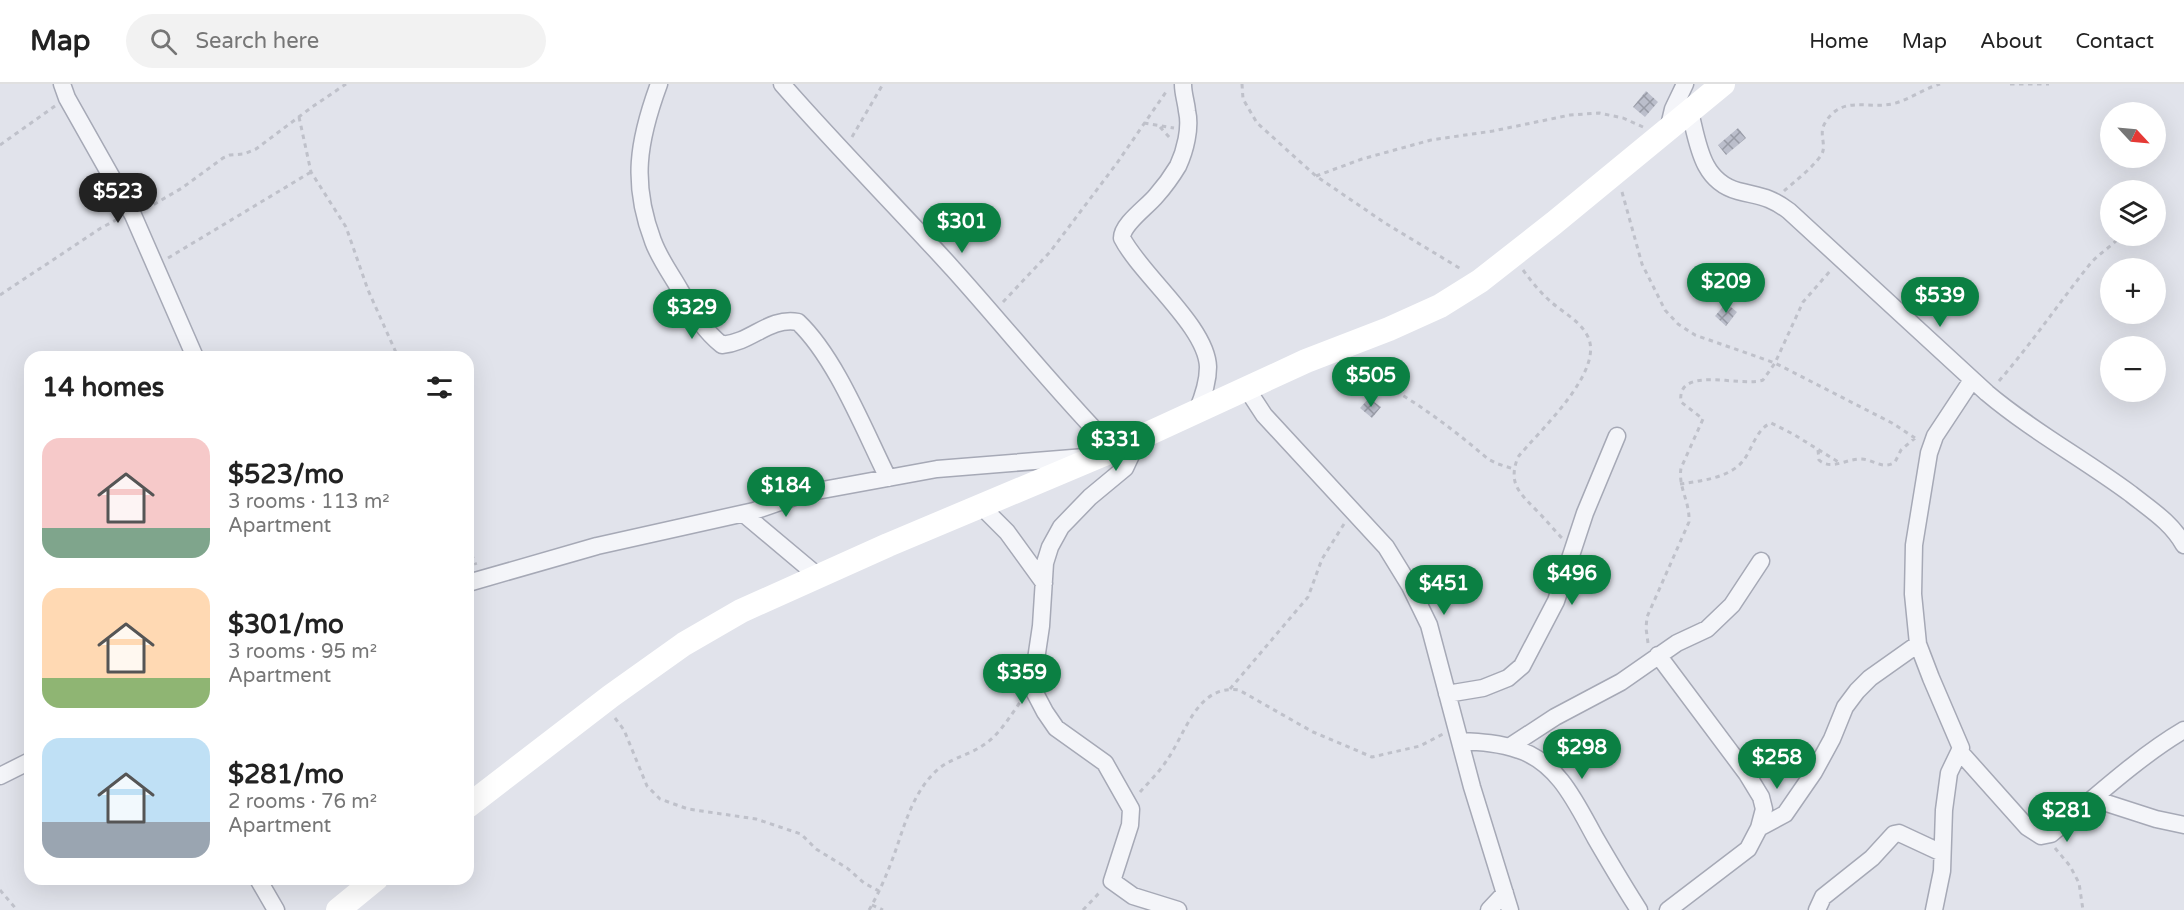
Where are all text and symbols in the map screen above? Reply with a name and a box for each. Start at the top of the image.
search box [126,14,546,68]
text: Map [30,24,90,58]
icon: search [147,25,180,58]
text: Search here [195,28,319,54]
text: Home [1809,29,1869,54]
text: Map [1902,29,1947,54]
text: About [1980,29,2042,54]
text: Contact [2075,29,2154,54]
north arrow [2100,102,2166,168]
map controls [2100,102,2166,402]
pin: $523 [82,173,154,224]
text: $523 [93,180,143,204]
button: layers [2100,180,2166,246]
pin: $301 [926,203,998,254]
text: $301 [937,210,987,234]
button: + [2100,258,2166,324]
pin: $209 [1690,263,1762,314]
text: $209 [1701,270,1751,294]
pin: $539 [1904,277,1976,328]
text: $539 [1915,284,1965,308]
pin: $329 [656,289,728,340]
text: $329 [667,296,717,320]
button: − [2100,336,2166,402]
pin: $505 [1335,357,1407,408]
text: $505 [1346,364,1396,388]
icon: filters [423,371,456,404]
text: 14 homes [42,372,164,403]
pin: $331 [1080,421,1152,472]
text: $331 [1091,428,1141,452]
text: $523/mo [228,459,344,490]
icon: home [90,462,162,534]
pin: $184 [750,467,822,518]
text: $184 [761,474,811,498]
text: 3 rooms · 113 m² [228,490,390,514]
text: Apartment [228,514,331,538]
pin: $496 [1536,555,1608,606]
text: $496 [1547,562,1597,586]
pin: $451 [1408,565,1480,616]
text: $451 [1419,572,1469,596]
text: $301/mo [228,609,344,640]
icon: home [90,612,162,684]
text: 3 rooms · 95 m² [228,640,377,664]
pin: $359 [986,654,1058,705]
text: $359 [997,661,1047,685]
text: Apartment [228,664,331,688]
pin: $298 [1546,729,1618,780]
text: $298 [1557,736,1607,760]
pin: $258 [1741,739,1813,790]
text: $258 [1752,746,1802,770]
text: $281/mo [228,759,344,790]
icon: home [90,762,162,834]
text: 2 rooms · 76 m² [228,790,377,814]
pin: $281 [2031,792,2103,843]
text: $281 [2042,799,2092,823]
text: Apartment [228,814,331,838]

